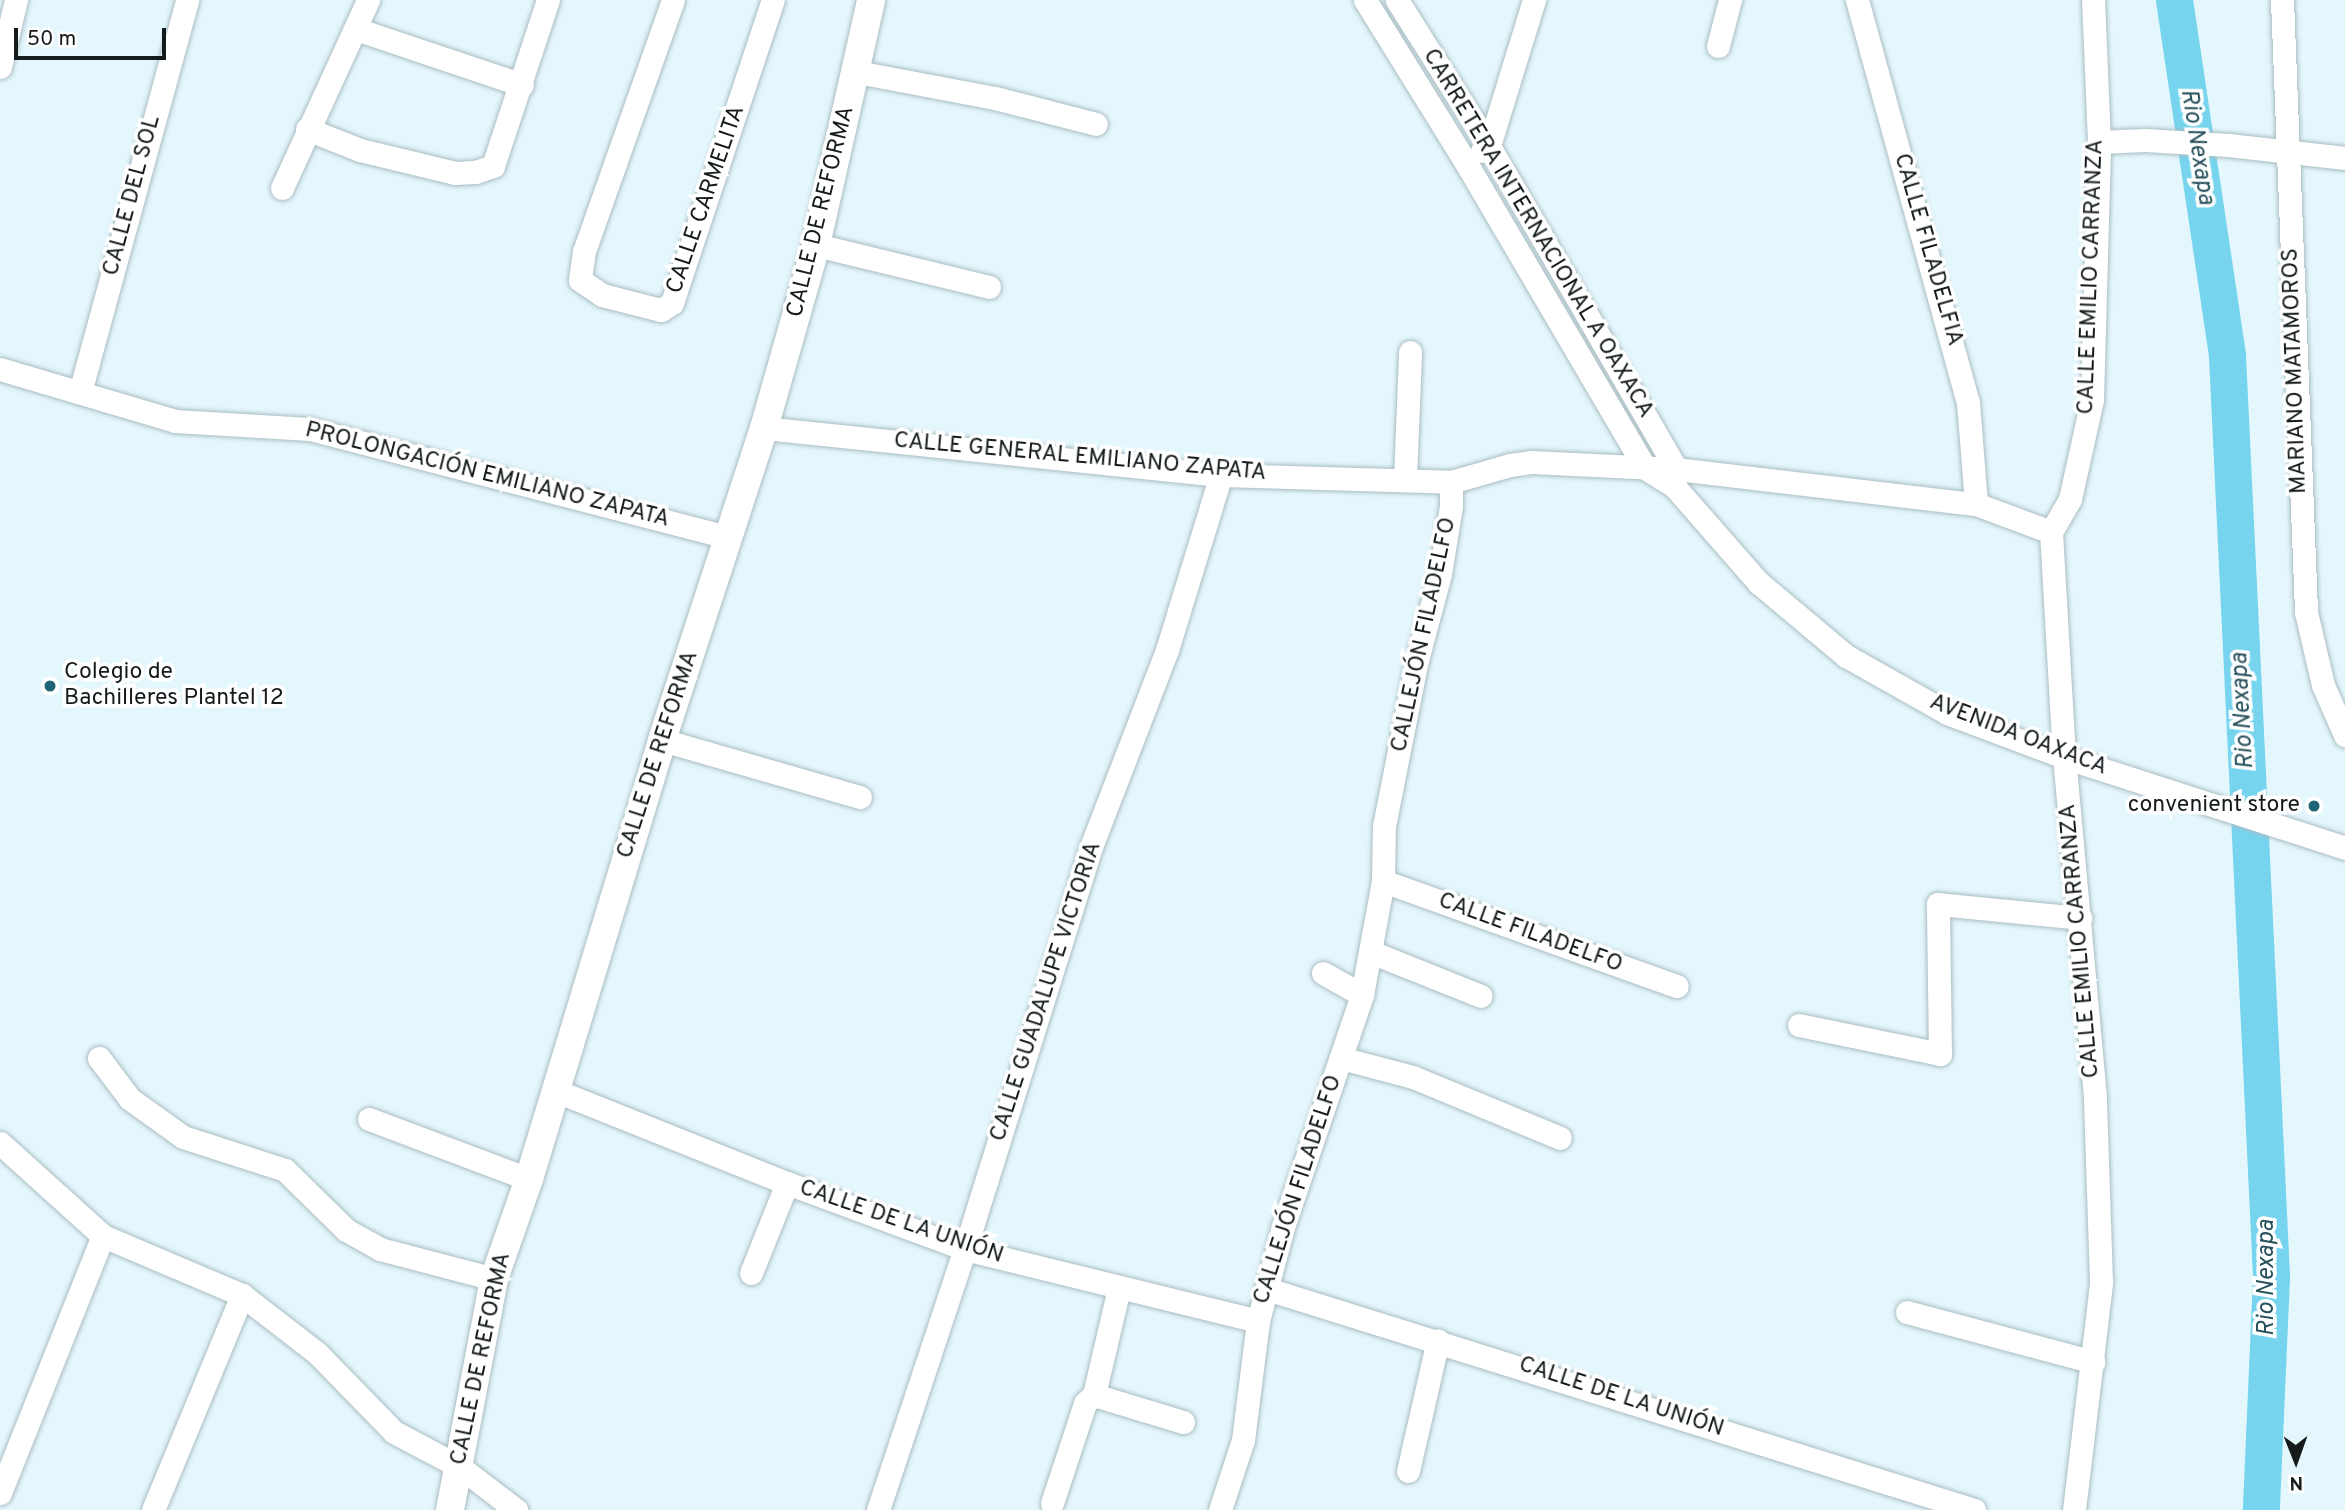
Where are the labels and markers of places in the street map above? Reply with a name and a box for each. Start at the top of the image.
place label: Colegio de Bachilleres Plantel 12 [64,659,284,713]
marker: Colegio de Bachilleres Plantel 12 [42,678,58,694]
place label: convenient store [2128,792,2300,820]
marker: convenient store [2306,798,2322,814]

